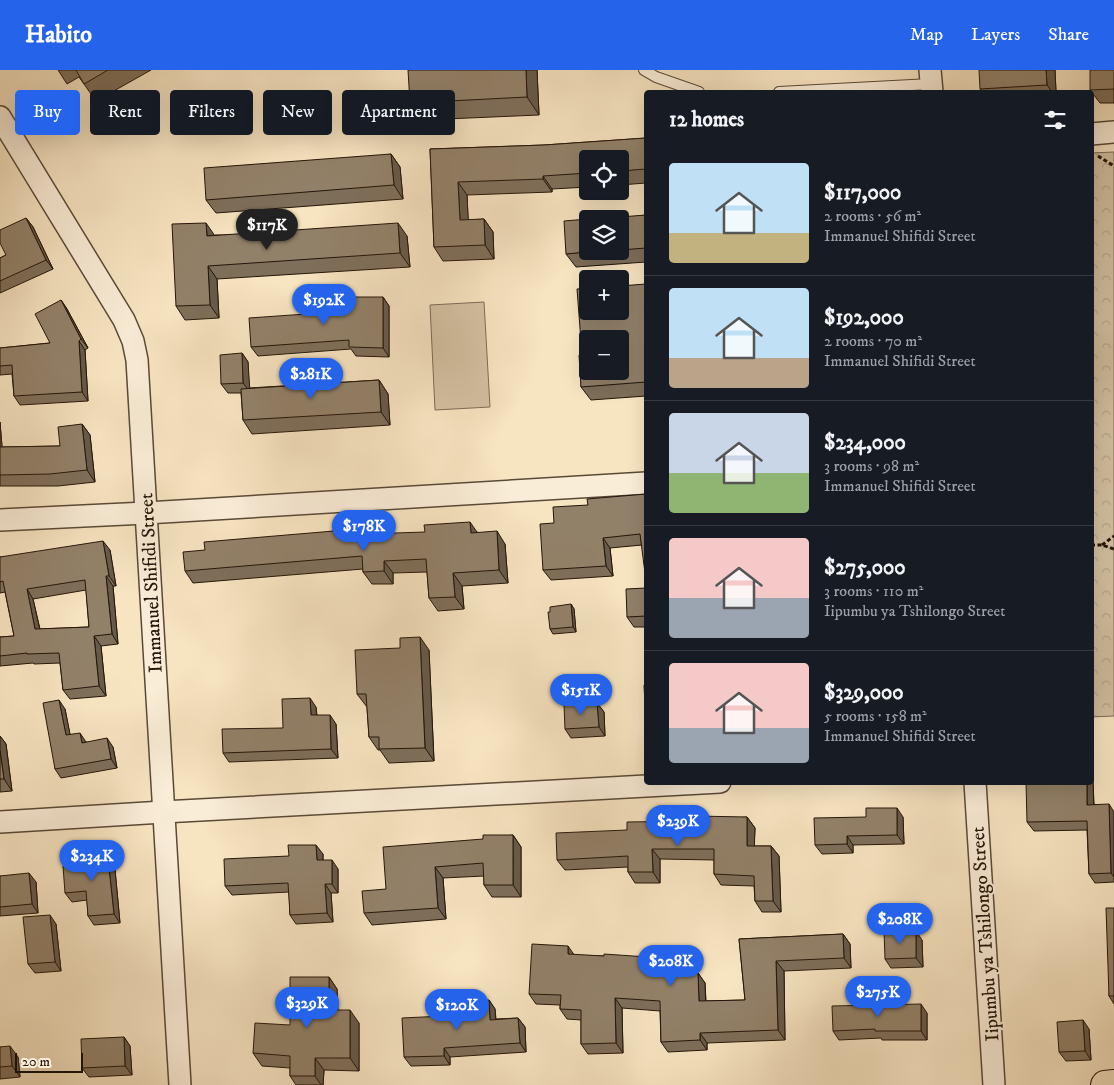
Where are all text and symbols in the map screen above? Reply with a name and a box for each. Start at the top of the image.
text: Habito [25,20,92,50]
text: Map [910,24,943,46]
text: Layers [971,24,1020,46]
text: Share [1048,24,1089,46]
chip: Buy [15,90,80,135]
chip: Rent [90,90,160,135]
chip: Filters [170,90,253,135]
chip: New [263,90,332,135]
chip: Apartment [342,90,455,135]
icon: filters [1041,106,1069,134]
text: 12 homes [669,107,744,133]
map controls [579,150,629,380]
button: locate [579,150,629,200]
text: $117,000 [824,180,901,206]
icon: home [709,183,769,243]
text: 2 rooms · 56 m² [824,206,921,226]
pin: $117K [232,208,302,251]
button: layers [579,210,629,260]
text: $117K [247,215,287,235]
text: Immanuel Shifidi Street [824,226,976,246]
button: + [579,270,629,320]
pin: $192K [289,284,359,326]
text: $192K [303,290,345,310]
text: $192,000 [824,305,904,331]
icon: home [709,308,769,368]
button: − [579,330,629,380]
text: 2 rooms · 70 m² [824,331,922,351]
text: Immanuel Shifidi Street [824,351,976,371]
pin: $281K [276,358,346,400]
text: $281K [290,364,332,384]
text: $234,000 [824,430,906,456]
icon: home [709,433,769,493]
text: 3 rooms · 98 m² [824,456,919,476]
text: Immanuel Shifidi Street [824,476,976,496]
street label: Immanuel Shifidi Street [135,492,168,673]
pin: $178K [329,510,399,552]
text: $178K [343,516,385,536]
text: $275,000 [824,555,906,581]
icon: home [709,558,769,618]
text: 3 rooms · 110 m² [824,581,923,601]
text: Iipumbu ya Tshilongo Street [824,601,1005,621]
pin: $151K [546,674,616,716]
text: $151K [561,680,601,700]
text: $329,000 [824,680,904,706]
icon: home [709,683,769,743]
text: 5 rooms · 158 m² [824,706,927,726]
text: Immanuel Shifidi Street [824,726,976,746]
pin: $239K [643,804,713,847]
text: $239K [657,811,699,831]
street label: Iipumbu ya Tshilongo Street [967,826,1004,1042]
pin: $234K [57,840,127,882]
text: $234K [70,846,114,866]
pin: $208K [865,902,935,945]
text: $208K [878,909,922,929]
pin: $208K [636,944,706,987]
text: $208K [649,951,693,971]
pin: $275K [843,976,913,1018]
text: $275K [856,982,900,1002]
pin: $329K [272,986,342,1029]
pin: $120K [422,988,492,1031]
text: $329K [286,993,328,1013]
text: $120K [436,995,478,1015]
scale bar [15,1050,82,1073]
text: 20 m [22,1053,50,1071]

